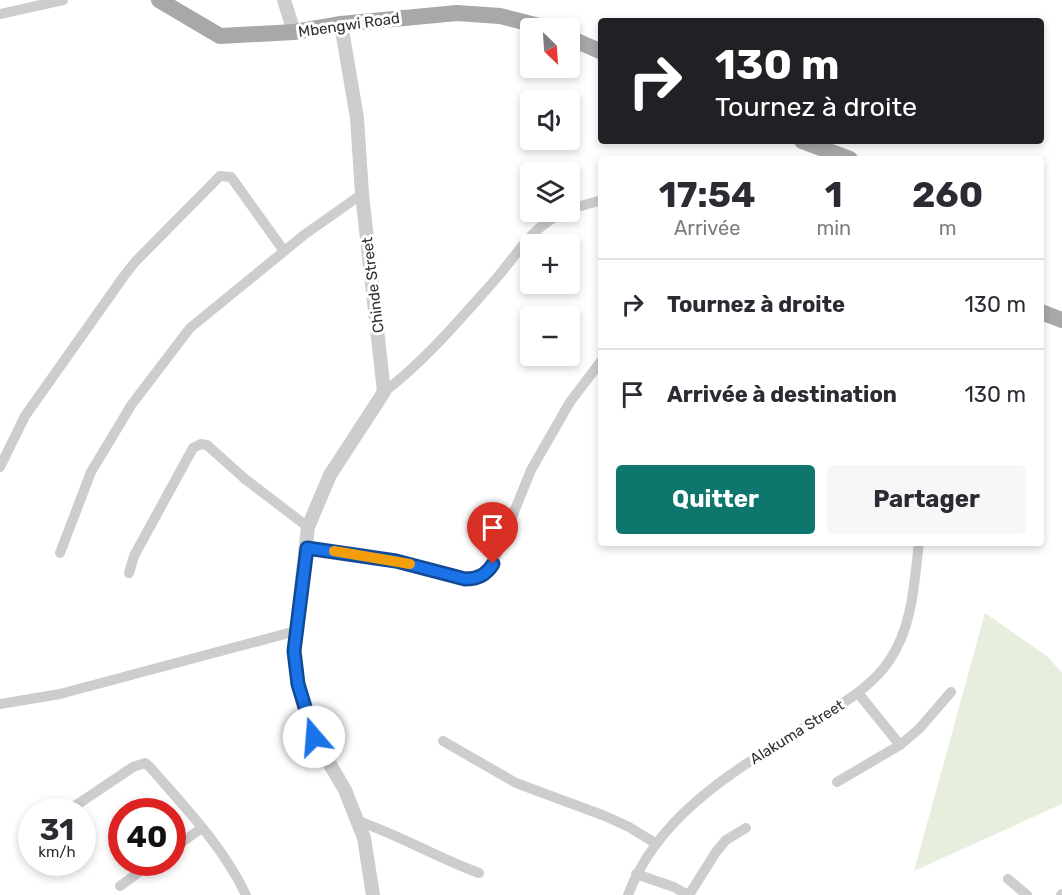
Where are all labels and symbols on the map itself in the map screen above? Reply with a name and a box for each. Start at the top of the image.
street label: Mbengwi Road [297,9,401,41]
north arrow [520,18,580,78]
street label: Chinde Street [358,236,388,334]
pin [467,502,518,564]
street label: Alakuma Street [747,696,847,768]
position arrow [282,705,346,769]
speed limit sign: 40 [108,798,186,876]

